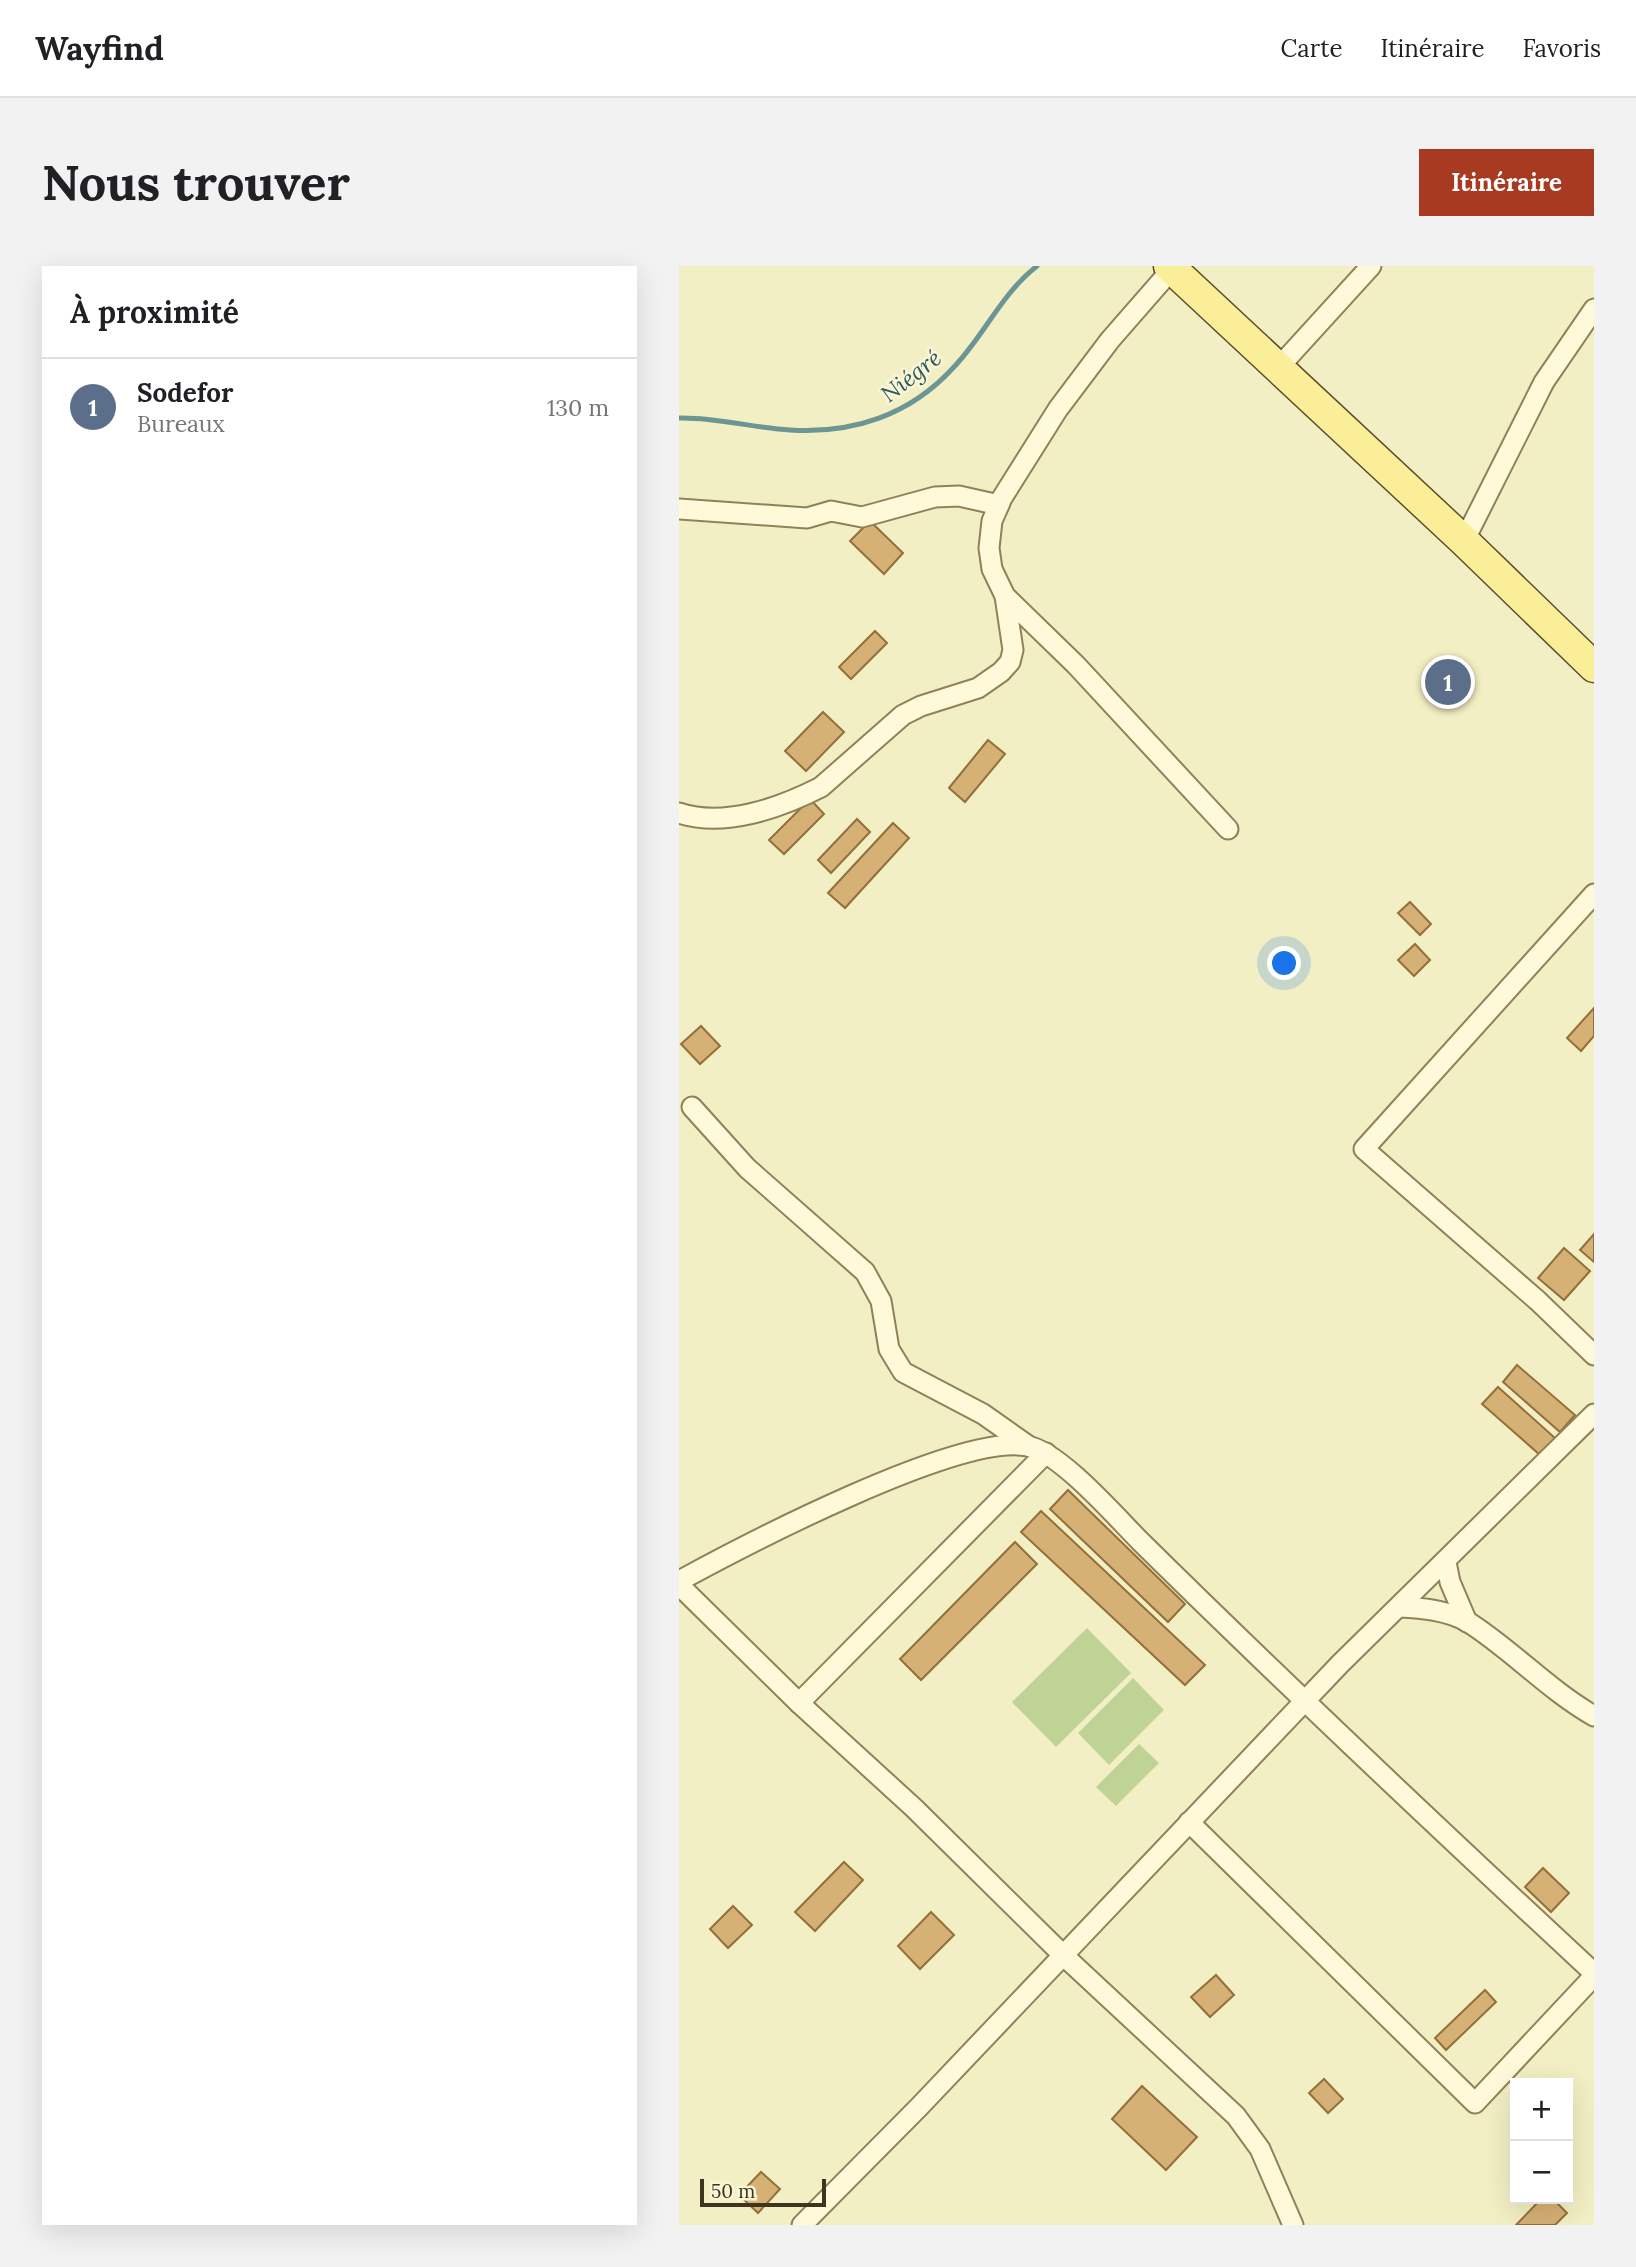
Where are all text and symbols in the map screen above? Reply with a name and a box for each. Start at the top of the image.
text: Wayfind [35,27,164,69]
text: Carte [1281,33,1343,64]
text: Itinéraire [1381,33,1484,64]
text: Favoris [1522,33,1601,64]
button: Itinéraire [1419,149,1594,216]
text: Nous trouver [42,151,350,213]
text: À proximité [70,293,239,331]
water label: Niégré [875,343,947,408]
text: Sodefor [137,376,233,409]
text: 1 [88,393,98,422]
text: 130 m [547,393,609,422]
text: Bureaux [137,409,225,438]
pin: 1 [1425,656,1471,708]
your location [1267,946,1301,980]
map controls [1510,2078,1573,2204]
button: + [1510,2078,1573,2141]
button: − [1510,2141,1573,2204]
scale bar [700,2176,826,2208]
text: 50 m [711,2179,755,2203]

